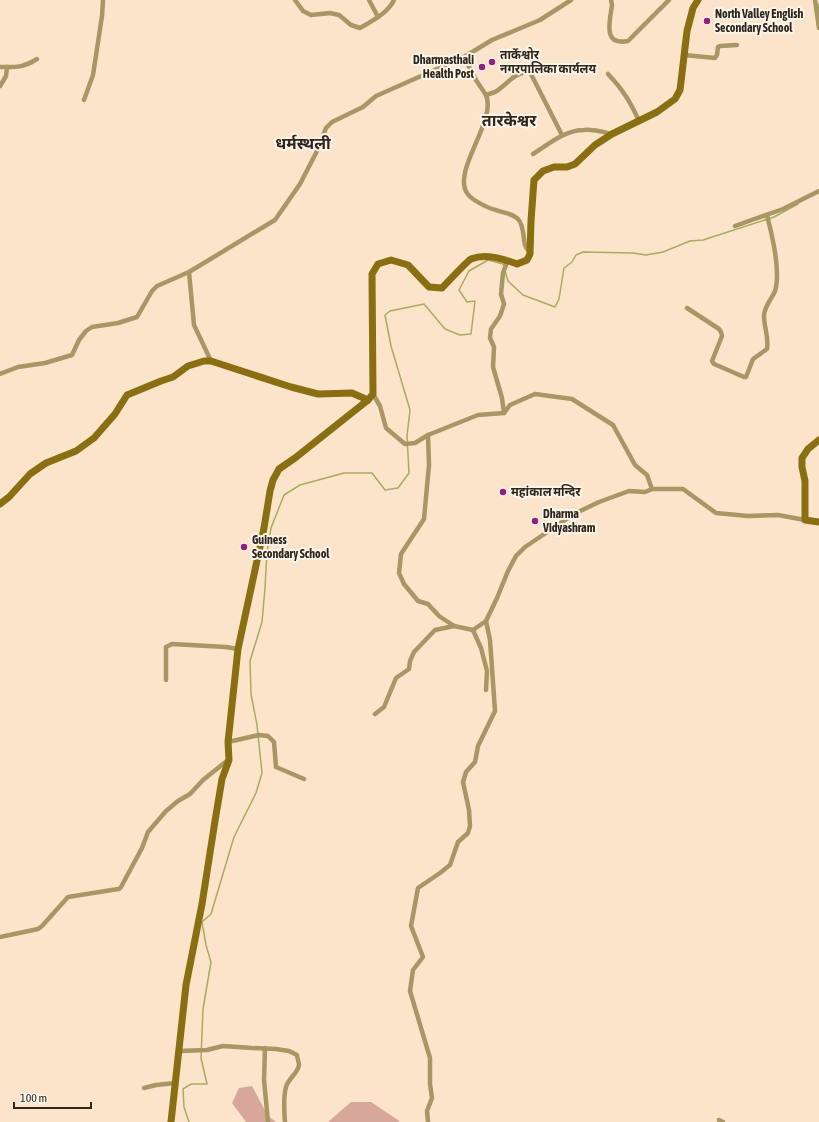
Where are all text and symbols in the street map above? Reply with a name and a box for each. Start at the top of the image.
place label: North Valley English Secondary School [715,7,804,35]
marker: North Valley English Secondary School [702,16,712,26]
place label: तार्केश्वोर नगरपालिका कार्यलय [500,47,596,76]
place label: Dharmasthali Health Post [413,53,475,81]
marker: तार्केश्वोर नगरपालिका कार्यलय [487,57,497,67]
marker: Dharmasthali Health Post [477,62,487,72]
district label: तारकेश्वर [482,111,537,129]
district label: धर्मस्थली [275,134,331,152]
place label: महांकाल मन्दिर [511,484,581,499]
marker: महांकाल मन्दिर [498,487,508,497]
place label: Dharma Vidyashram [542,507,596,535]
marker: Dharma Vidyashram [530,516,540,526]
place label: Guiness Secondary School [252,533,330,561]
marker: Guiness Secondary School [239,542,249,552]
scale bar [14,1084,91,1110]
text: 100 m [20,1091,47,1105]

